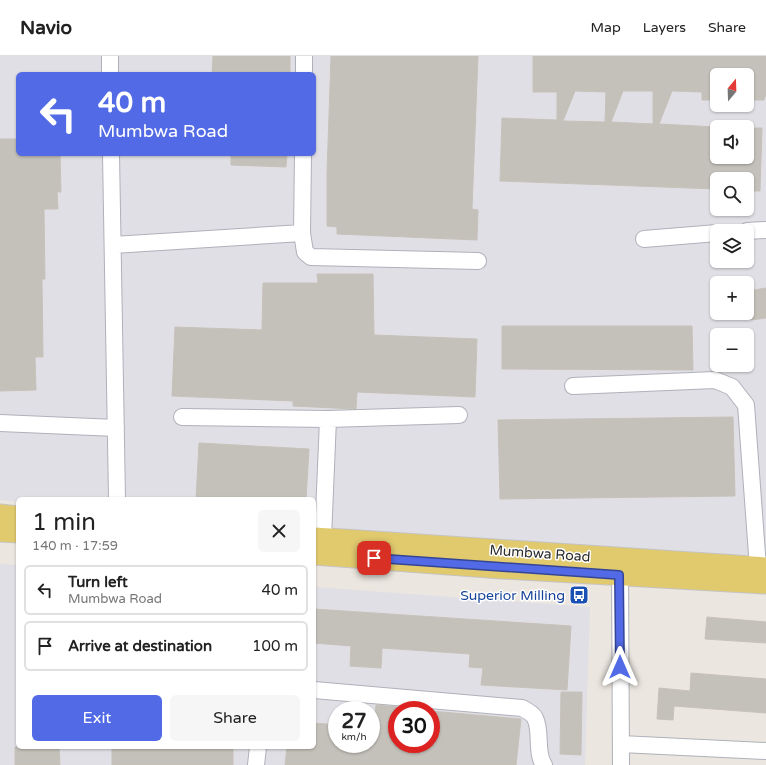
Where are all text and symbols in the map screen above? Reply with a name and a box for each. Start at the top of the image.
text: Navio [20,17,72,39]
text: Map [591,19,621,36]
text: Layers [643,19,686,36]
text: Share [708,19,746,36]
north arrow [710,68,754,112]
map controls [710,68,754,372]
text: 40 m [98,86,166,120]
icon: left [32,88,84,140]
text: Mumbwa Road [98,120,228,142]
button: sound [710,120,754,164]
button: search [710,172,754,216]
button: layers [710,224,754,268]
button: + [710,276,754,320]
button: − [710,328,754,372]
text: 1 min [32,508,96,537]
button: close [258,510,300,552]
text: 140 m · 17:59 [32,538,118,554]
pin [357,541,391,575]
street label: Mumbwa Road [489,541,591,566]
icon: arrive [363,547,385,569]
text: Turn left [68,573,128,591]
icon: left [34,579,56,601]
text: 40 m [261,581,298,599]
bus stop icon: Superior Milling [568,584,590,606]
place label: Superior Milling [460,587,565,604]
text: Mumbwa Road [68,591,162,607]
icon: arrive [34,635,56,657]
text: Arrive at destination [68,637,212,655]
text: 100 m [252,637,298,655]
position arrow [599,646,641,688]
button: Exit [32,695,162,741]
button: Share [170,695,300,741]
speed limit sign: 30 [388,701,440,753]
text: 27 [341,710,367,734]
text: km/h [341,731,367,743]

